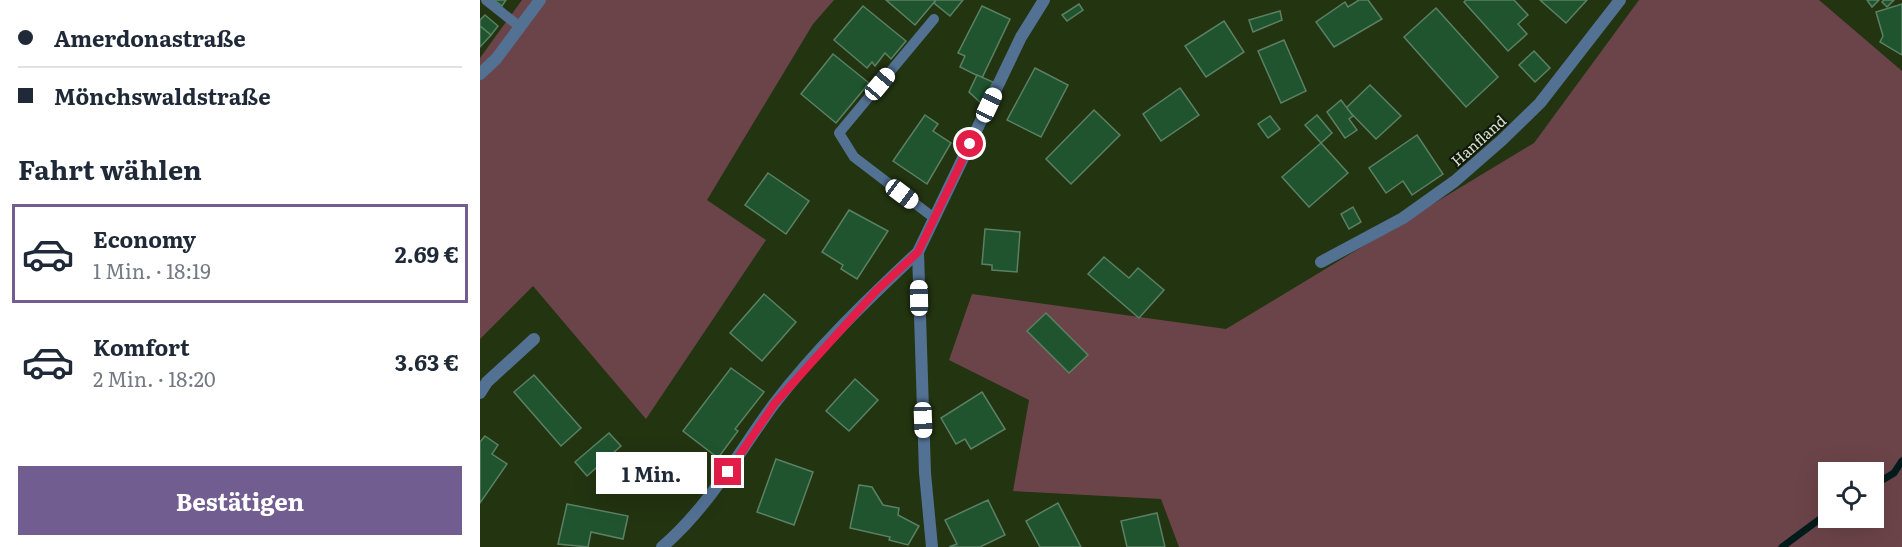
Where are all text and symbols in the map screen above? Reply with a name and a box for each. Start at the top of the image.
text: Amerdonastraße [54,21,246,54]
car [862,64,898,104]
text: Mönchswaldstraße [54,79,271,112]
car [973,85,1005,125]
street label: Hanfland [1445,109,1511,171]
route start [956,130,983,157]
text: Fahrt wählen [18,148,202,188]
car [882,176,922,212]
text: Economy [93,222,196,255]
icon: car [21,227,75,281]
text: 2.69 € [395,237,459,270]
text: 1 Min. · 18:19 [93,255,211,285]
car [910,280,928,316]
text: Komfort [93,330,190,363]
icon: car [21,335,75,389]
text: 3.63 € [395,345,459,378]
text: 2 Min. · 18:20 [93,363,216,393]
car [913,402,933,438]
callout: 1 Min. [596,451,707,493]
text: 1 Min. [622,458,681,488]
route end [714,458,741,485]
map controls [1818,462,1884,528]
button: locate [1818,462,1884,528]
button: Bestätigen [18,466,462,535]

